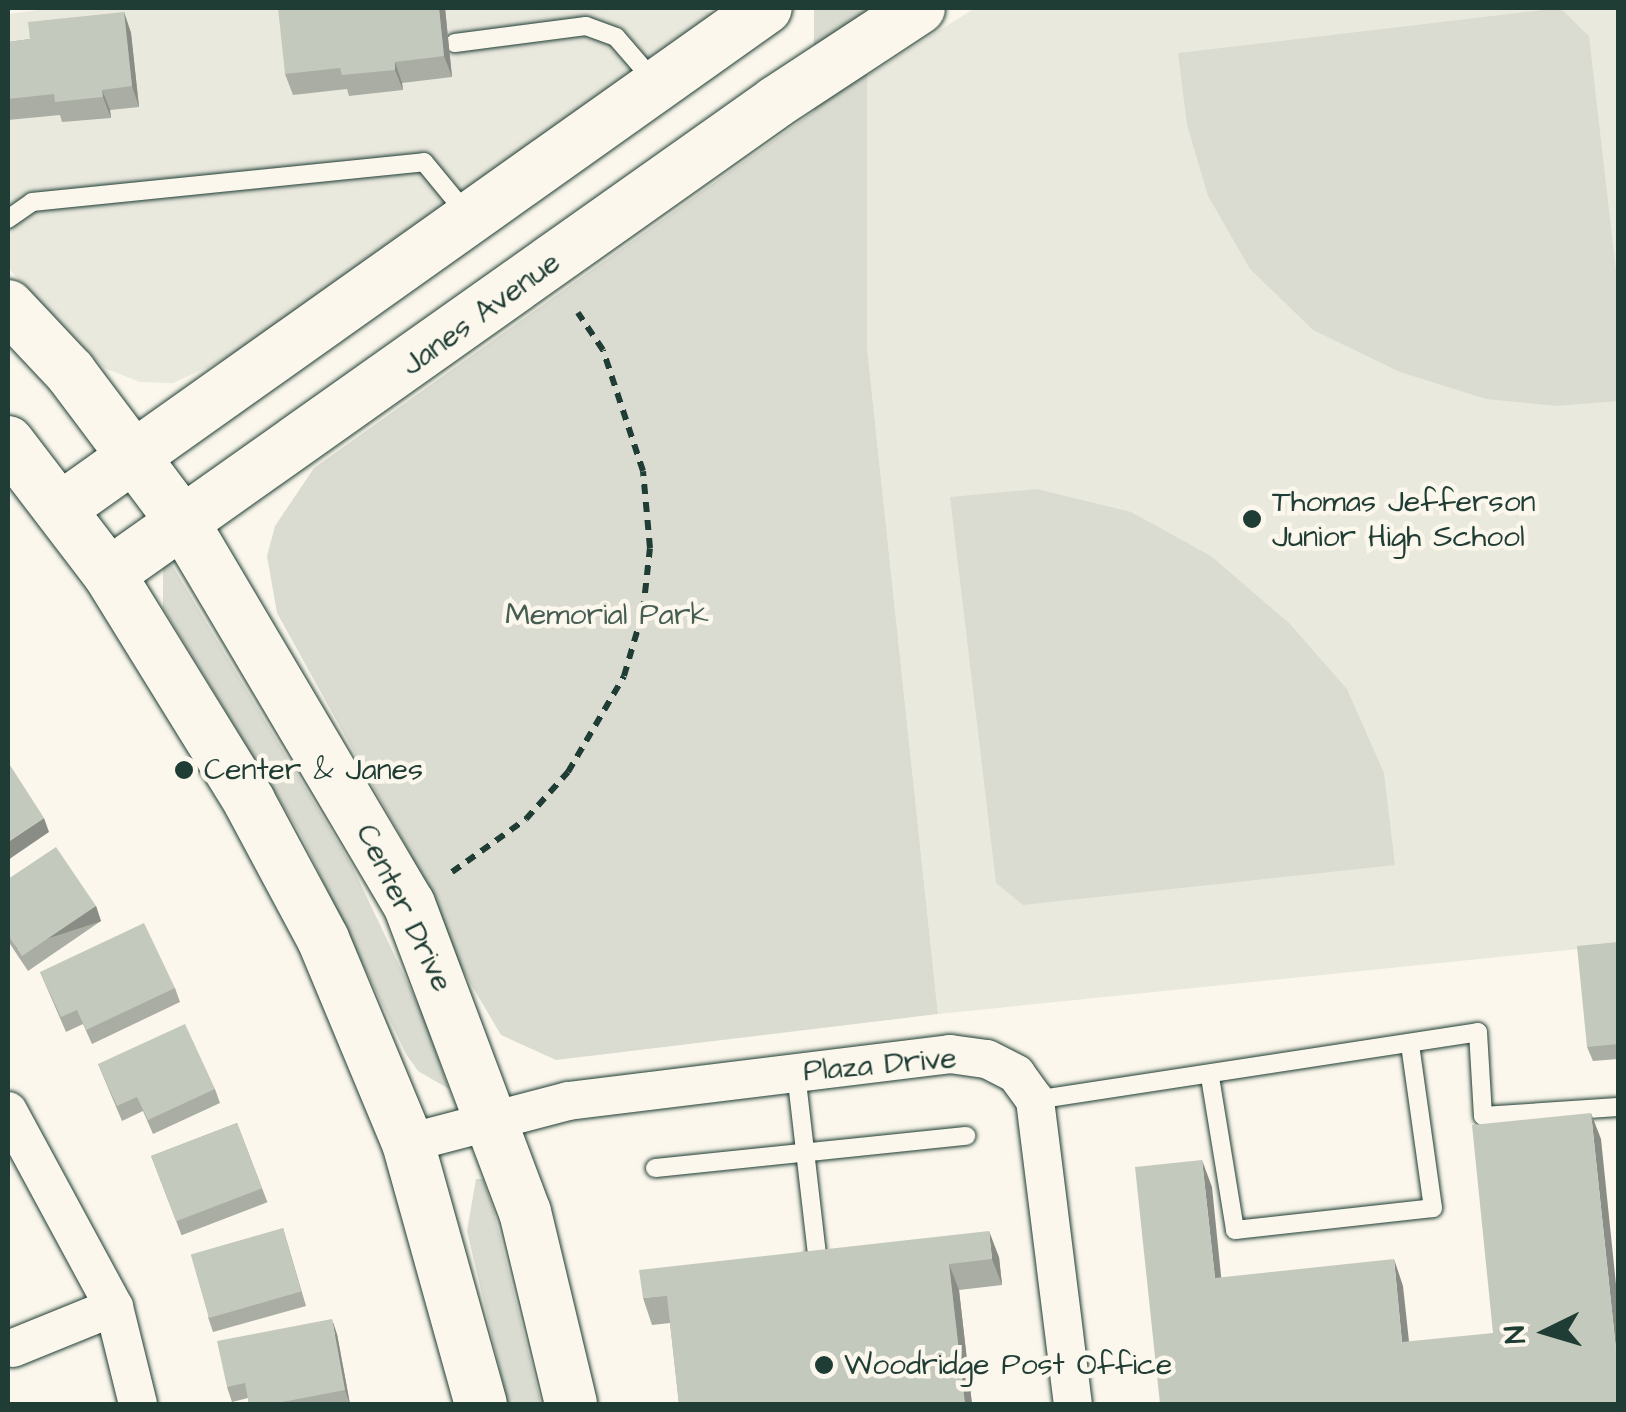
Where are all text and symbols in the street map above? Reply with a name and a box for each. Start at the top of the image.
street label: Janes Avenue [395,245,567,383]
place label: Thomas Jefferson Junior High School [1272,484,1536,554]
marker: Thomas Jefferson Junior High School [1241,508,1263,530]
park label: Memorial Park [505,597,709,633]
place label: Center & Janes [204,752,423,788]
marker: Center & Janes [173,759,195,781]
street label: Center Drive [348,818,460,998]
street label: Plaza Drive [802,1040,958,1090]
north arrow [1496,1282,1596,1382]
text: N [1495,1324,1536,1345]
place label: Woodridge Post Office [844,1347,1172,1383]
marker: Woodridge Post Office [813,1354,835,1376]

